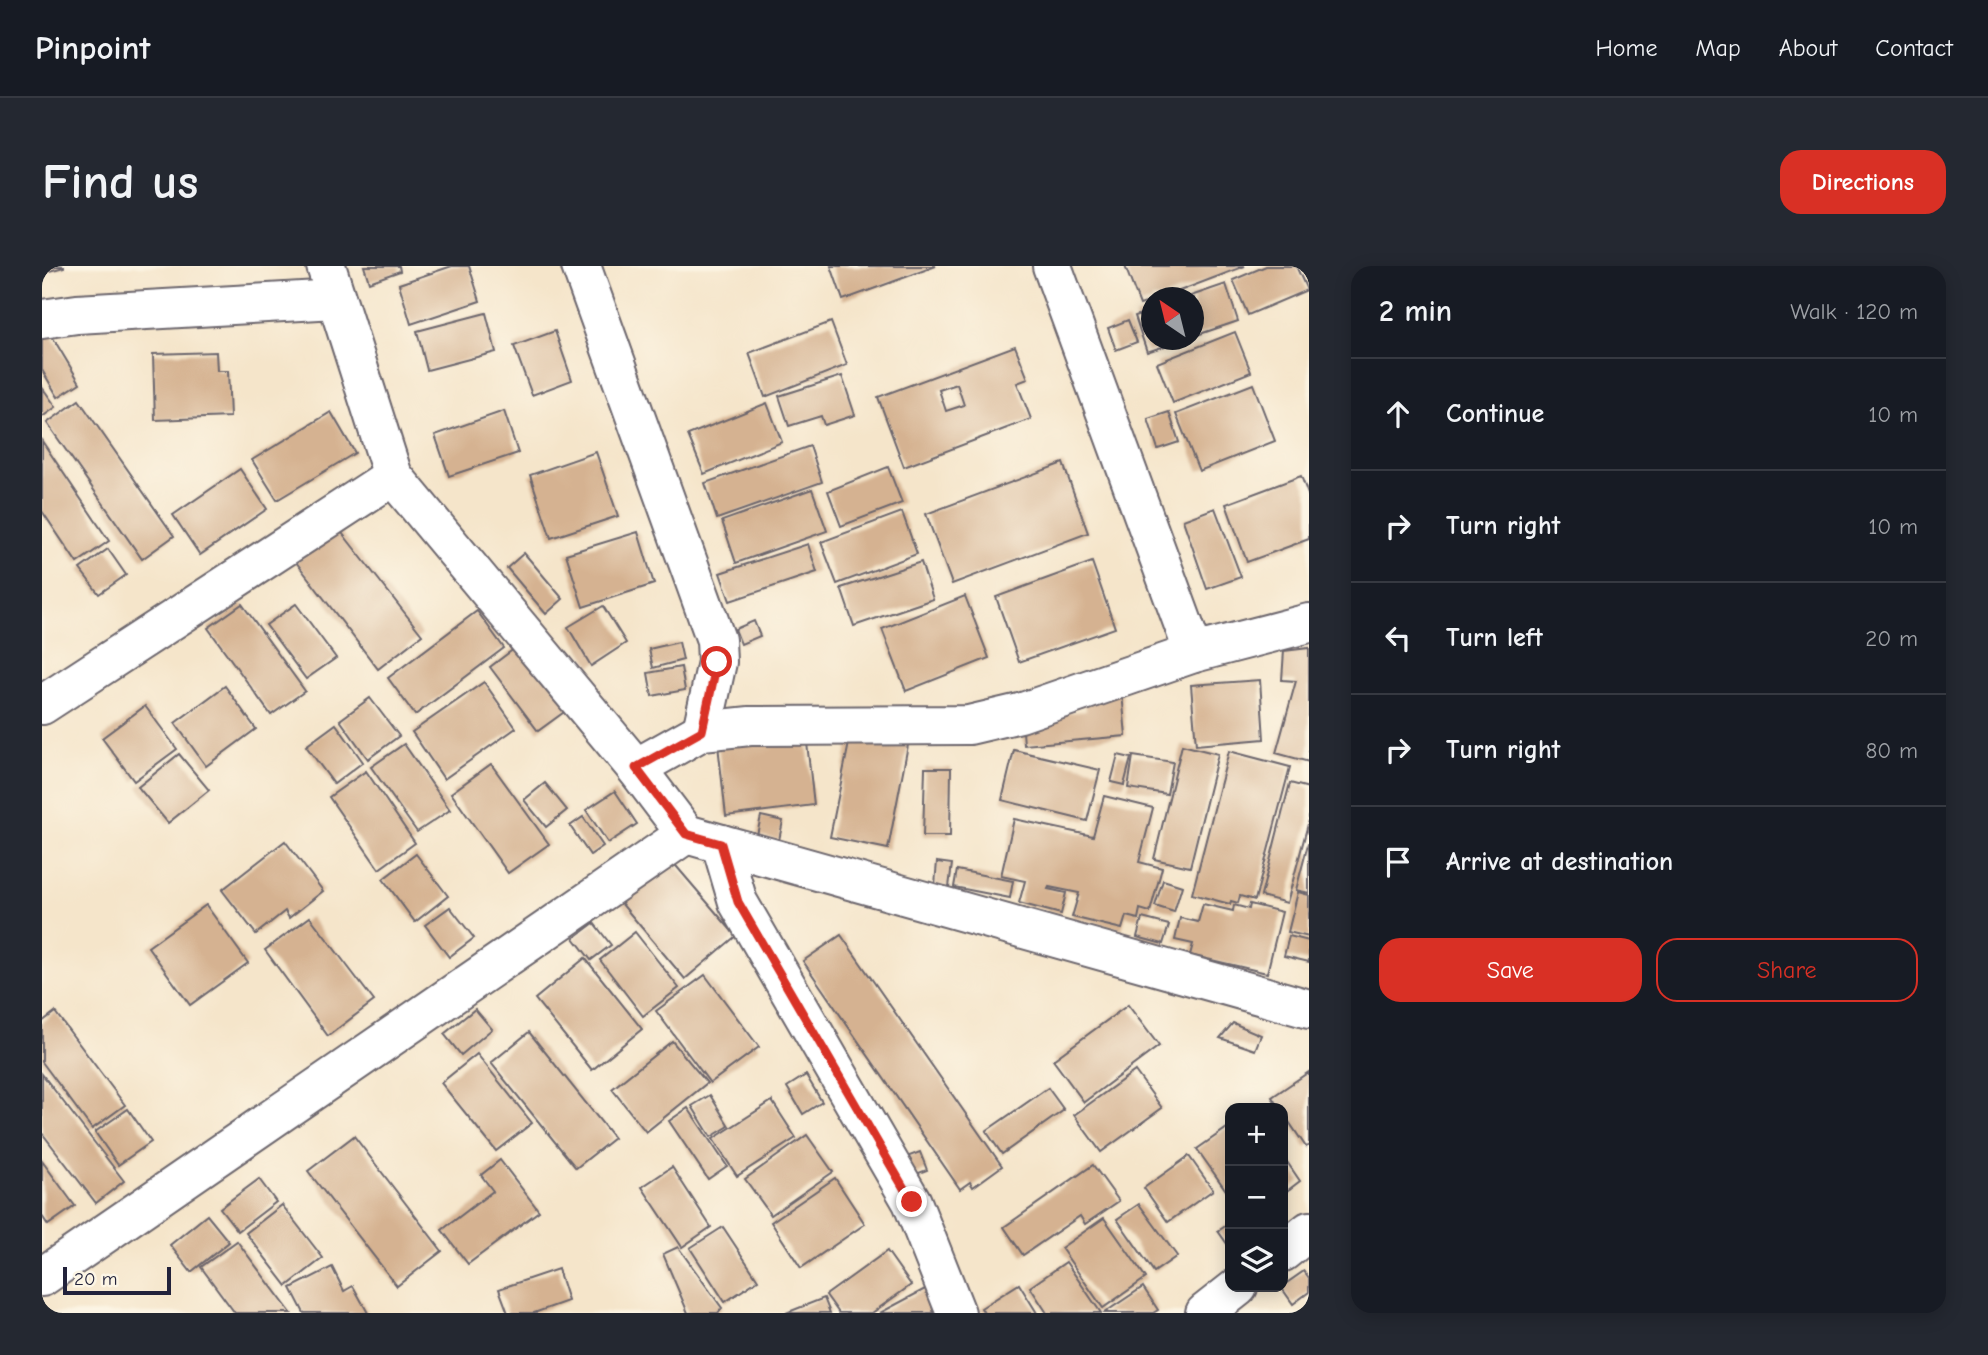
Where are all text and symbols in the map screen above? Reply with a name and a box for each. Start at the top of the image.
text: Pinpoint [35,29,150,67]
text: Home [1596,34,1657,62]
text: Map [1695,34,1741,62]
text: About [1779,34,1837,62]
text: Contact [1875,34,1953,62]
button: Directions [1780,150,1946,214]
text: Find us [42,154,198,210]
north arrow [1141,287,1204,350]
text: 2 min [1379,294,1452,329]
text: Walk · 120 m [1790,298,1918,325]
icon: ahead [1379,395,1417,433]
text: Continue [1446,399,1544,429]
text: 10 m [1868,401,1918,428]
icon: right [1379,507,1417,545]
text: Turn right [1446,511,1560,541]
text: 10 m [1868,513,1918,540]
icon: left [1379,619,1417,657]
text: Turn left [1446,623,1543,653]
text: 20 m [1865,625,1918,652]
route start [701,646,732,677]
icon: right [1379,731,1417,769]
text: Turn right [1446,735,1560,765]
text: 80 m [1865,737,1918,764]
icon: arrive [1379,843,1417,881]
text: Arrive at destination [1446,847,1673,877]
button: Save [1379,938,1642,1002]
button: Share [1656,938,1918,1002]
map controls [1225,1103,1288,1292]
button: + [1225,1103,1288,1166]
button: − [1225,1166,1288,1229]
route end [896,1186,927,1217]
button: layers [1225,1229,1288,1292]
scale bar [63,1264,172,1296]
text: 20 m [74,1268,118,1290]

